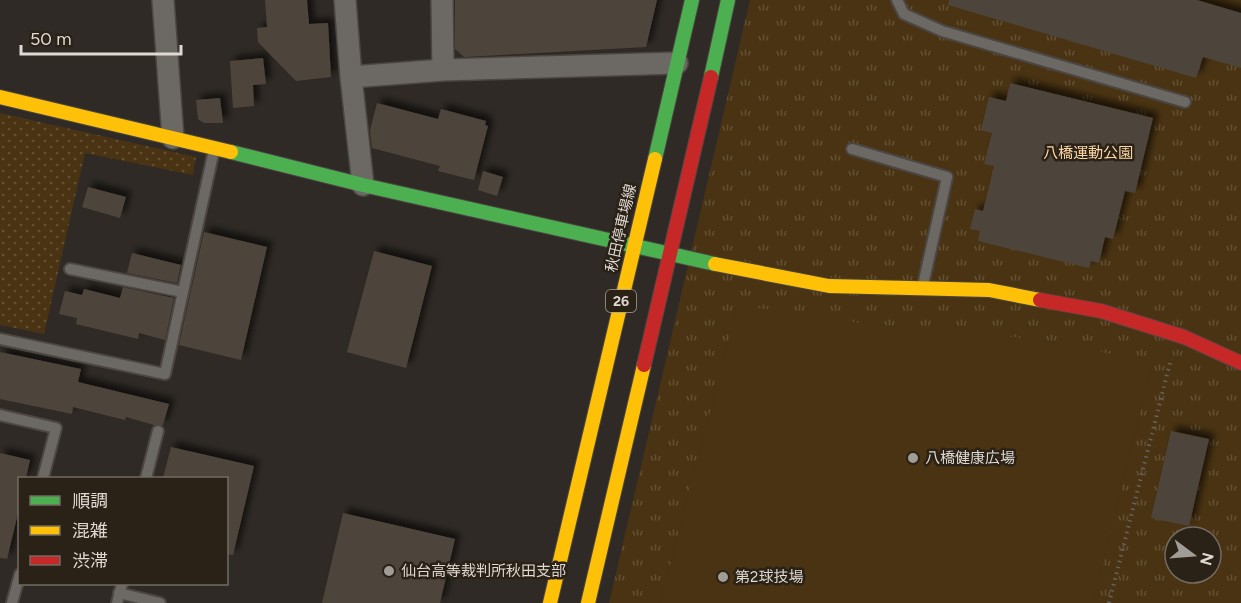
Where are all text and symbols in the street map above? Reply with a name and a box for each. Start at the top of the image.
scale bar [21,18,182,56]
text: 50 m [30,28,72,50]
park label: 八橋運動公園 [1043,144,1133,162]
street label: 秋田停車場線 [602,182,640,274]
road number: 26 [606,290,636,312]
place label: 八橋健康広場 [925,449,1015,467]
marker: 八橋健康広場 [906,451,920,465]
legend [18,477,228,585]
text: 順調 [72,490,108,512]
text: 混雑 [72,520,108,542]
north arrow [1163,525,1223,585]
text: 渋滞 [72,550,108,572]
text: N [1196,550,1218,568]
place label: 仙台高等裁判所秋田支部 [401,562,566,580]
marker: 仙台高等裁判所秋田支部 [382,564,396,578]
place label: 第2球技場 [735,568,803,586]
marker: 第2球技場 [716,570,730,584]

